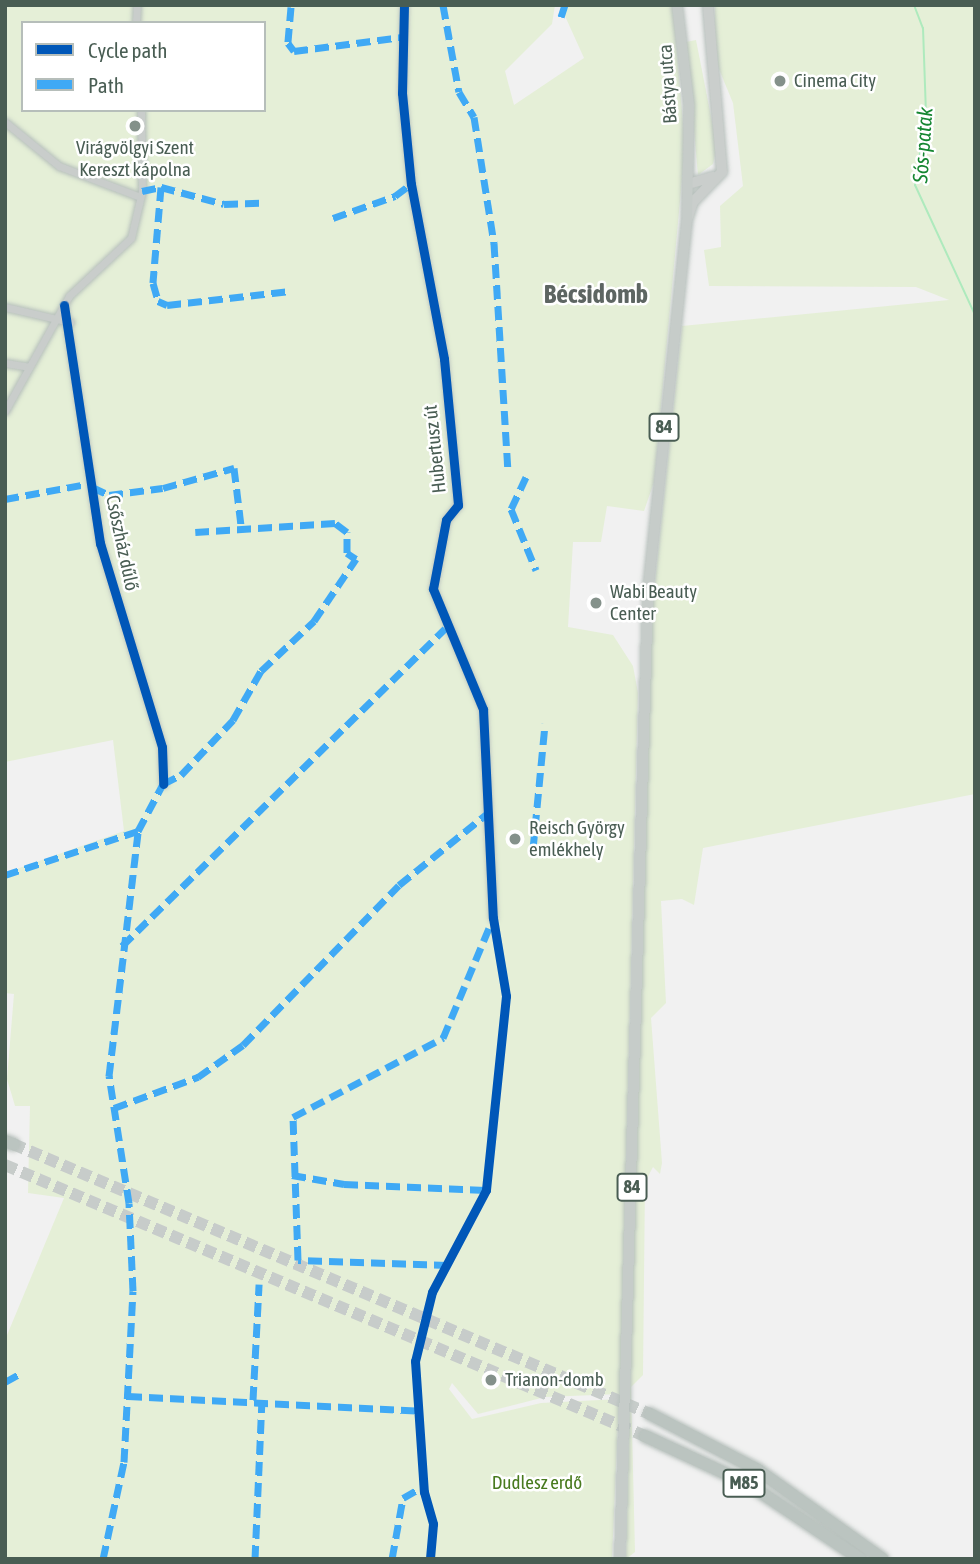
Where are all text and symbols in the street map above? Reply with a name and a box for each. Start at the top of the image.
legend [21,21,266,112]
text: Cycle path [88,38,167,62]
street label: Bástya utca [654,44,682,124]
place label: Cinema City [794,70,876,92]
text: Path [88,73,124,97]
marker: Cinema City [772,73,788,89]
water label: Sós-patak [907,106,937,184]
marker: Virágvölgyi Szent Kereszt kápolna [127,118,143,134]
place label: Virágvölgyi Szent Kereszt kápolna [76,137,194,181]
district label: Bécsidomb [544,279,648,311]
street label: Hubertusz út [419,404,451,494]
road number: 84 [648,412,680,442]
street label: Csőszház dűlő [101,493,143,593]
place label: Wabi Beauty Center [610,581,697,625]
marker: Wabi Beauty Center [588,595,604,611]
place label: Reisch György emlékhely [529,817,625,861]
marker: Reisch György emlékhely [507,831,523,847]
road number: 84 [616,1172,648,1202]
place label: Trianon-domb [505,1369,604,1391]
marker: Trianon-domb [483,1372,499,1388]
road number: M85 [721,1468,767,1498]
park label: Dudlesz erdő [492,1472,582,1494]

